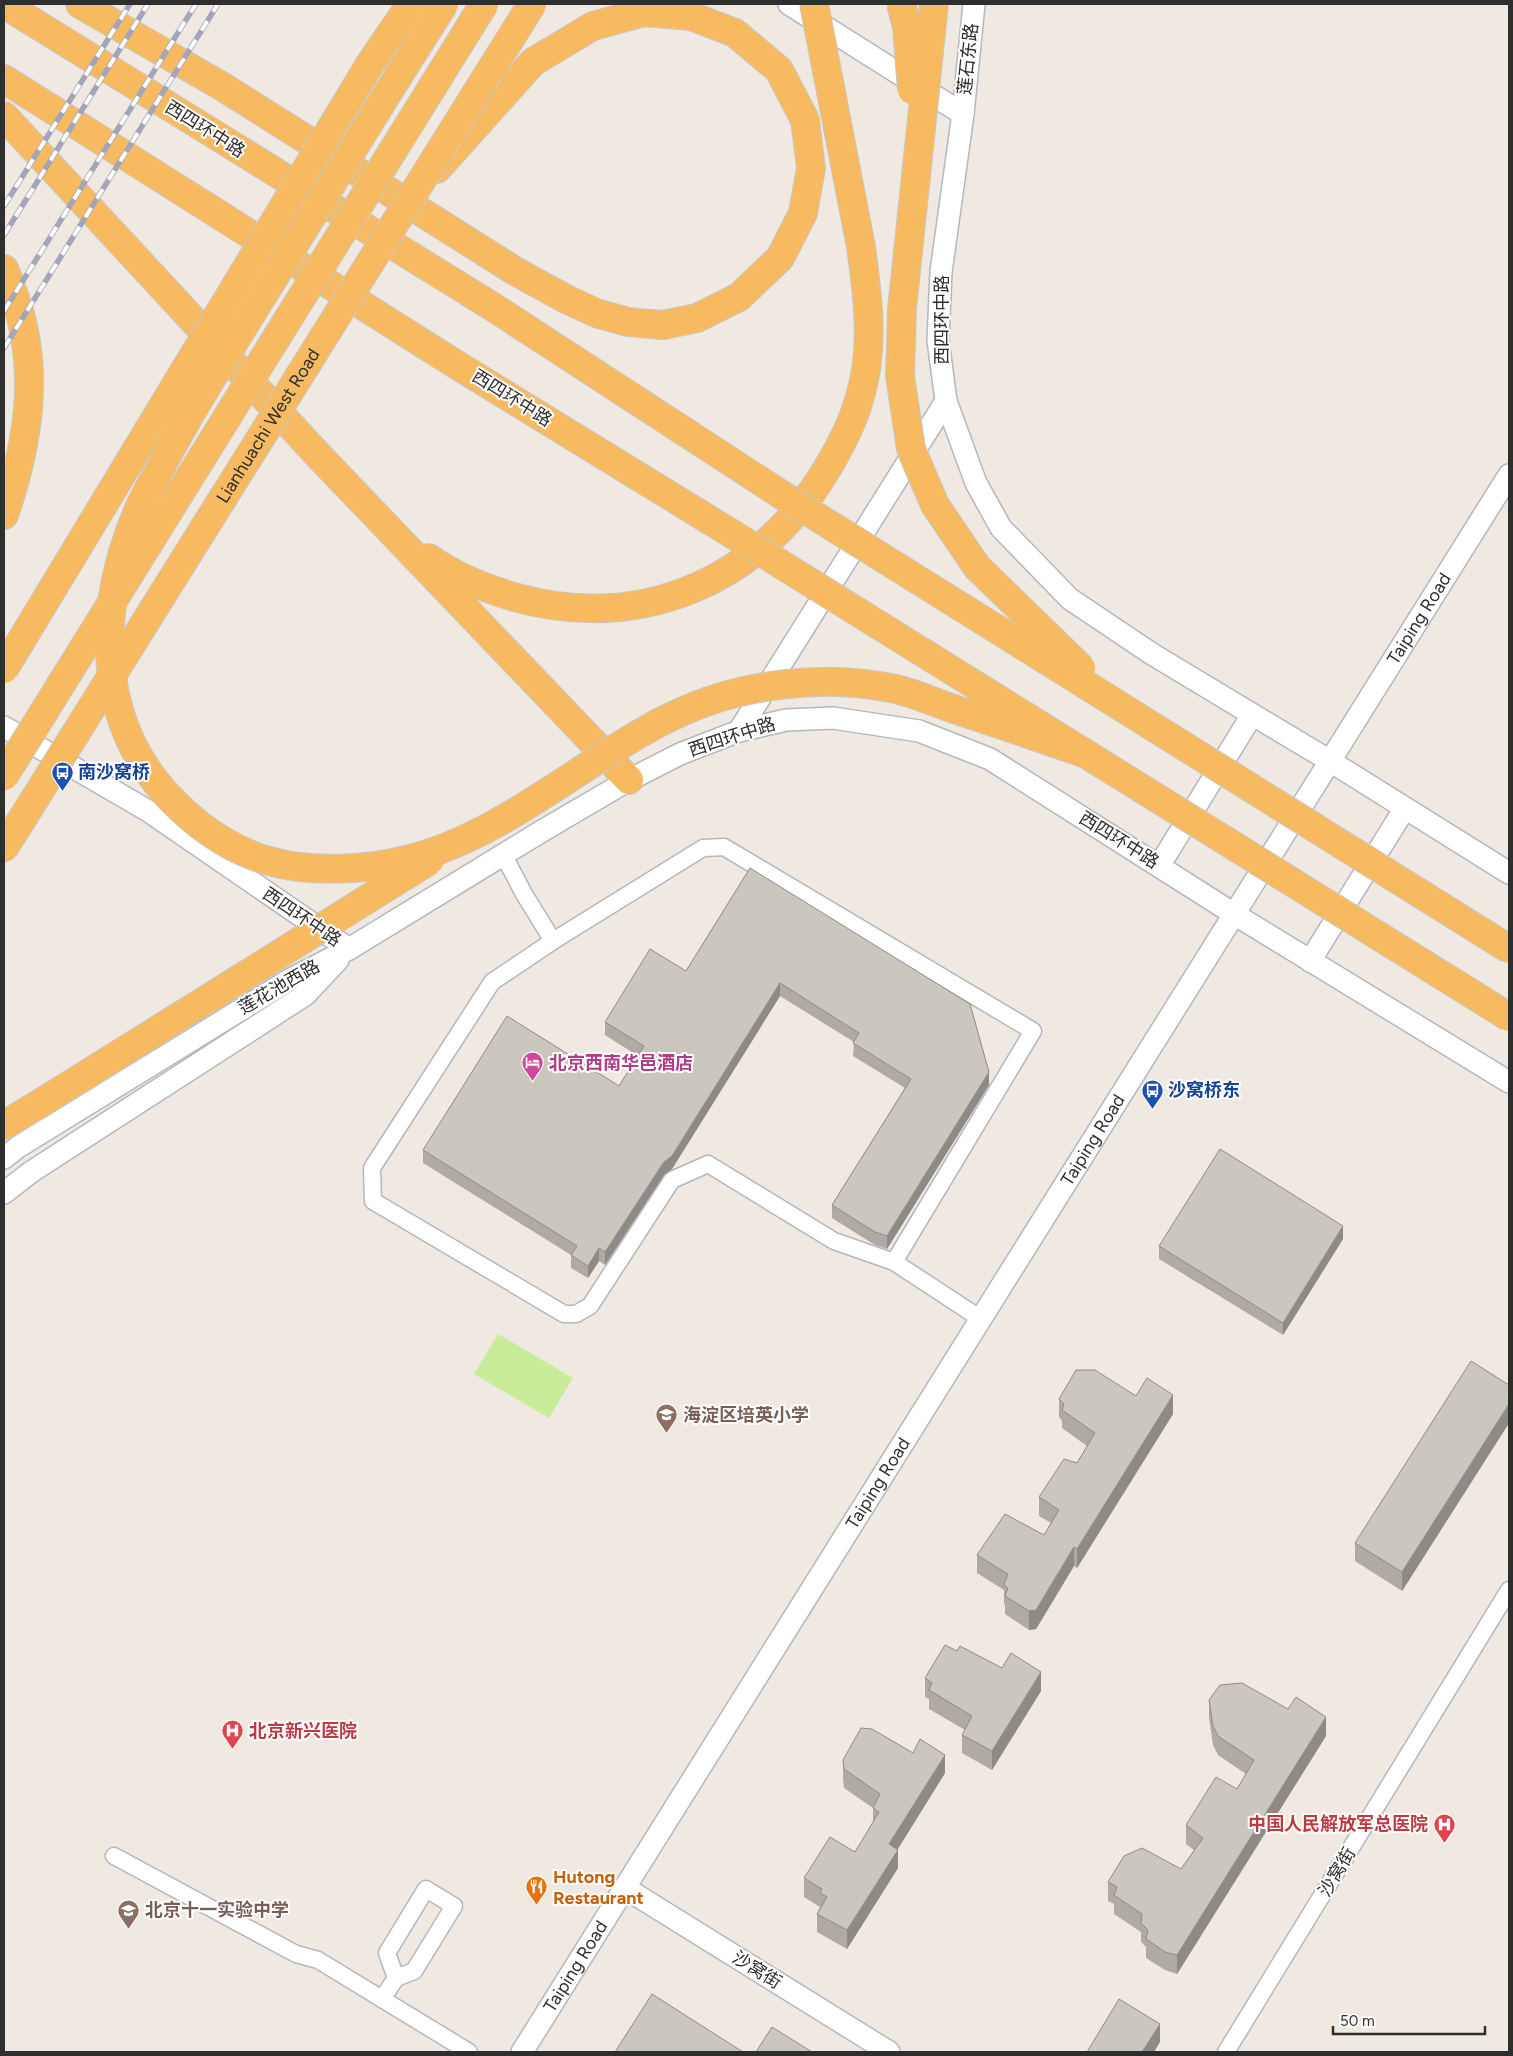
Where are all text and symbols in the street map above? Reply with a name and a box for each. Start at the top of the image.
street label: 莲石东路 [953,22,983,96]
street label: 西四环中路 [161,96,249,162]
street label: 西四环中路 [931,275,953,365]
street label: Lianhuachi West Road [212,345,325,507]
street label: 西四环中路 [468,365,556,431]
street label: Taiping Road [1382,569,1456,668]
street label: 西四环中路 [686,713,778,761]
bus stop icon: 南沙窝桥 [50,760,74,791]
place label: 南沙窝桥 [78,761,150,783]
street label: 西四环中路 [1075,807,1163,873]
street label: 西四环中路 [259,883,345,951]
street label: 莲花池西路 [235,955,323,1019]
hotel icon: 北京西南华邑酒店 [521,1051,545,1082]
place label: 北京西南华邑酒店 [549,1052,693,1074]
bus stop icon: 沙窝桥东 [1140,1078,1164,1109]
place label: 沙窝桥东 [1168,1079,1240,1101]
street label: Taiping Road [1056,1090,1130,1190]
school or university icon: 海淀区培英小学 [655,1403,679,1434]
place label: 海淀区培英小学 [683,1404,809,1426]
street label: Taiping Road [841,1433,915,1533]
hospital icon: 北京新兴医院 [221,1719,245,1750]
place label: 北京新兴医院 [249,1720,357,1742]
hospital icon: 中国人民解放军总医院 [1432,1812,1456,1843]
place label: 中国人民解放军总医院 [1248,1813,1428,1835]
street label: 沙窝街 [1314,1843,1360,1901]
place label: Hutong Restaurant [553,1866,644,1909]
restaurant icon: Hutong Restaurant [525,1875,549,1906]
school or university icon: 北京十一实验中学 [117,1898,141,1929]
place label: 北京十一实验中学 [145,1899,289,1921]
street label: Taiping Road [539,1917,612,2016]
street label: 沙窝街 [728,1946,786,1994]
scale bar [1333,2004,1486,2036]
text: 50 m [1340,2012,1375,2030]

